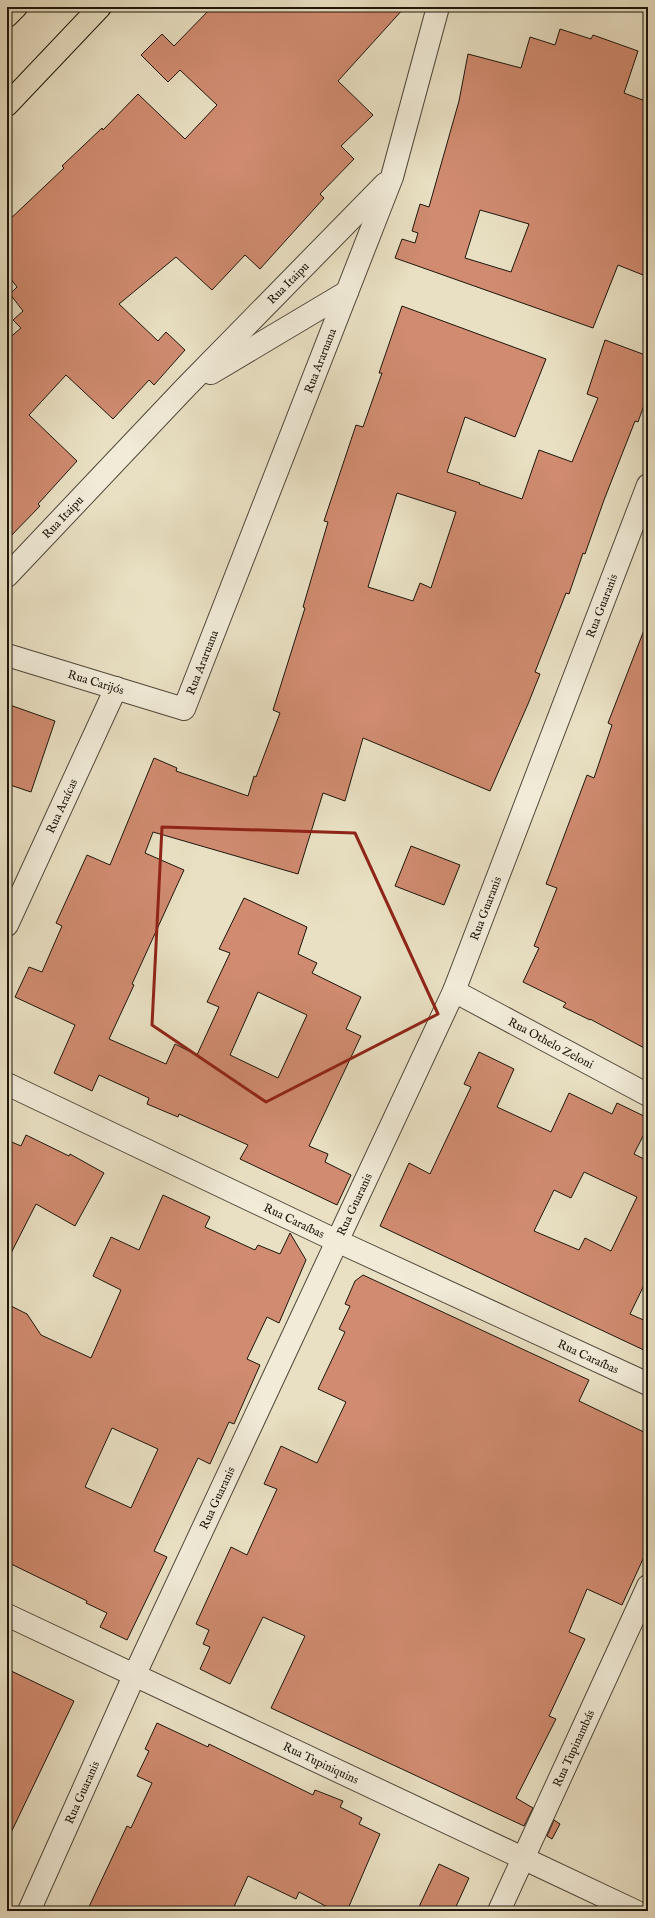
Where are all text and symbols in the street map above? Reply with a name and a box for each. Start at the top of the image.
street label: Rua Itaipu [264,259,312,308]
street label: Rua Araruana [301,326,340,395]
street label: Rua Itaipu [39,493,87,542]
street label: Rua Guaranis [583,572,621,640]
street label: Rua Araruana [183,627,222,697]
street label: Rua Carijós [66,667,126,698]
street label: Rua Araícas [43,776,81,836]
street label: Rua Guaranis [467,874,505,943]
street label: Rua Othelo Zeloni [505,1014,596,1072]
street label: Rua Guaranis [334,1171,376,1238]
street label: Rua Caraíbas [261,1200,327,1242]
street label: Rua Caraíbas [555,1336,621,1377]
street label: Rua Guaranis [197,1464,239,1532]
street label: Rua Tupinambás [550,1707,598,1790]
street label: Rua Tupiniquins [280,1739,361,1788]
street label: Rua Guaranis [62,1759,103,1826]

